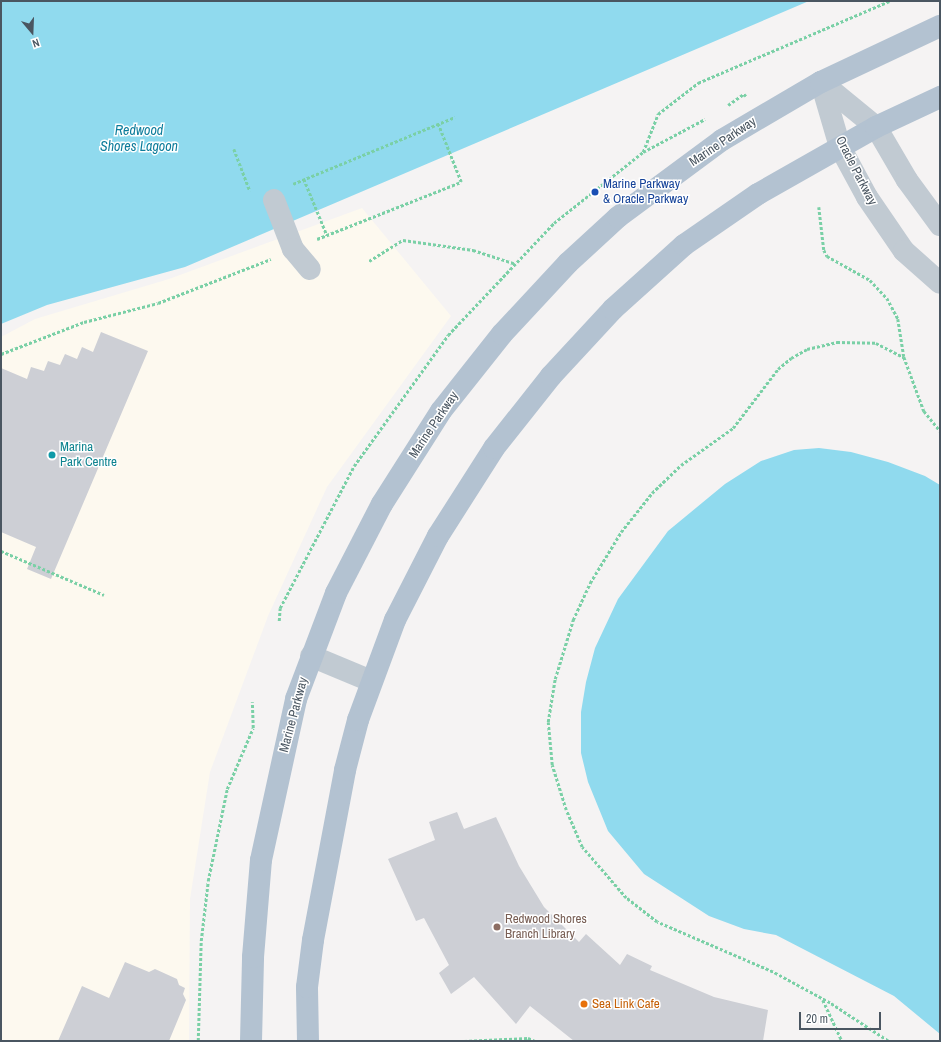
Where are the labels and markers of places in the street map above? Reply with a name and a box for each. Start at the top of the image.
place label: Marine Parkway & Oracle Parkway [603,177,688,208]
marker: Marine Parkway & Oracle Parkway [590,187,600,197]
place label: Marina Park Centre [60,440,117,471]
marker: Marina Park Centre [47,450,57,460]
place label: Redwood Shores Branch Library [505,912,587,943]
marker: Redwood Shores Branch Library [492,922,502,932]
place label: Sea Link Cafe [592,996,660,1012]
marker: Sea Link Cafe [579,999,589,1009]

